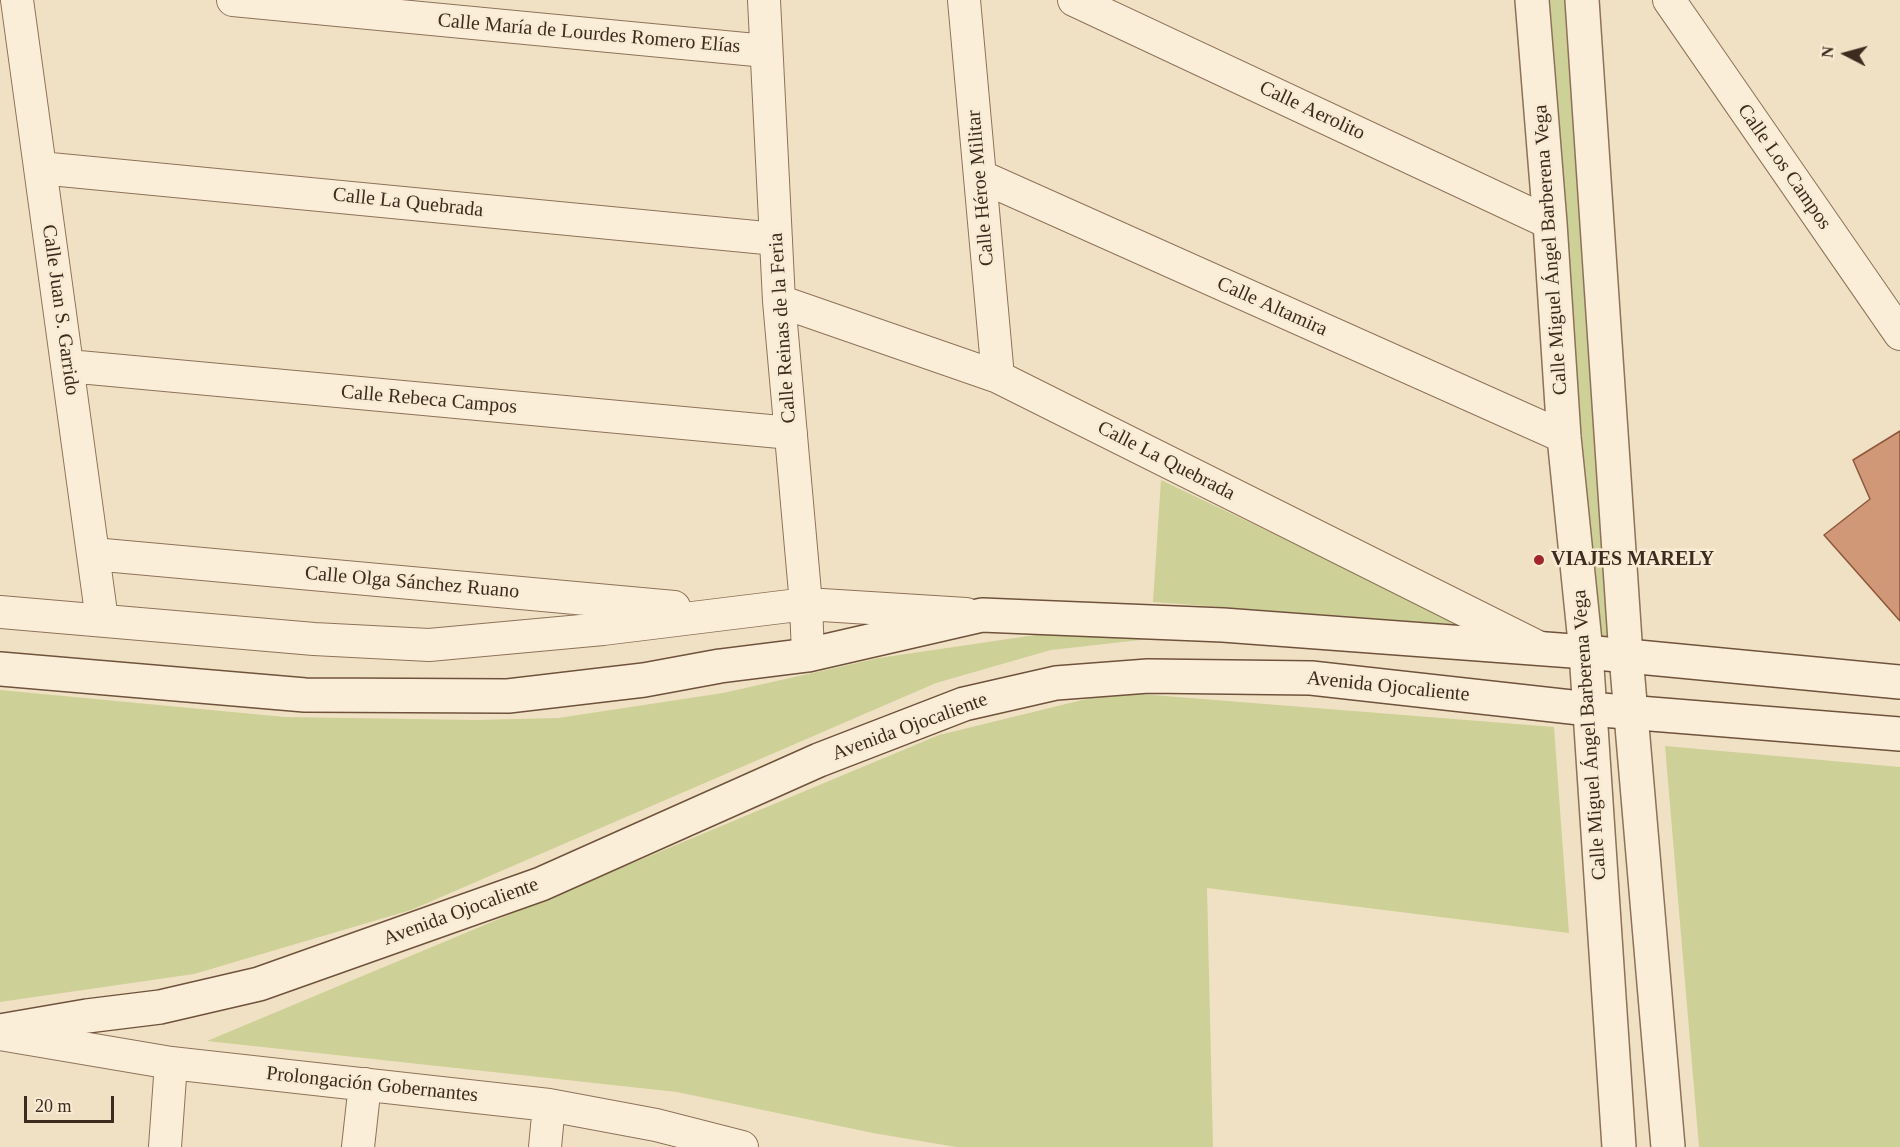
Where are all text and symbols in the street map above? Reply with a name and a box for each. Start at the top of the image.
street label: Calle María de Lourdes Romero Elías [437,9,741,59]
north arrow [1816,24,1876,84]
text: N [1819,45,1837,59]
street label: Calle Aerolito [1255,76,1369,146]
street label: Calle Los Campos [1732,100,1836,234]
street label: Calle Miguel Ángel Barberena Vega [1529,104,1573,396]
street label: Calle Héroe Militar [962,109,1000,267]
street label: Calle La Quebrada [332,183,484,223]
street label: Calle Juan S. Garrido [36,223,84,397]
street label: Calle Reinas de la Feria [764,232,802,424]
street label: Calle Altamira [1213,272,1331,342]
street label: Calle Rebeca Campos [340,380,518,420]
street label: Calle La Quebrada [1093,416,1239,506]
place label: VIAJES MARELY [1551,548,1714,572]
marker: VIAJES MARELY [1532,553,1546,567]
street label: Calle Olga Sánchez Ruano [304,562,520,604]
street label: Calle Miguel Ángel Barberena Vega [1568,589,1612,881]
street label: Avenida Ojocaliente [1305,667,1471,707]
street label: Avenida Ojocaliente [829,688,991,766]
street label: Avenida Ojocaliente [380,873,542,951]
street label: Prolongación Gobernantes [265,1062,479,1108]
scale bar [27,1084,117,1122]
text: 20 m [35,1096,72,1116]

